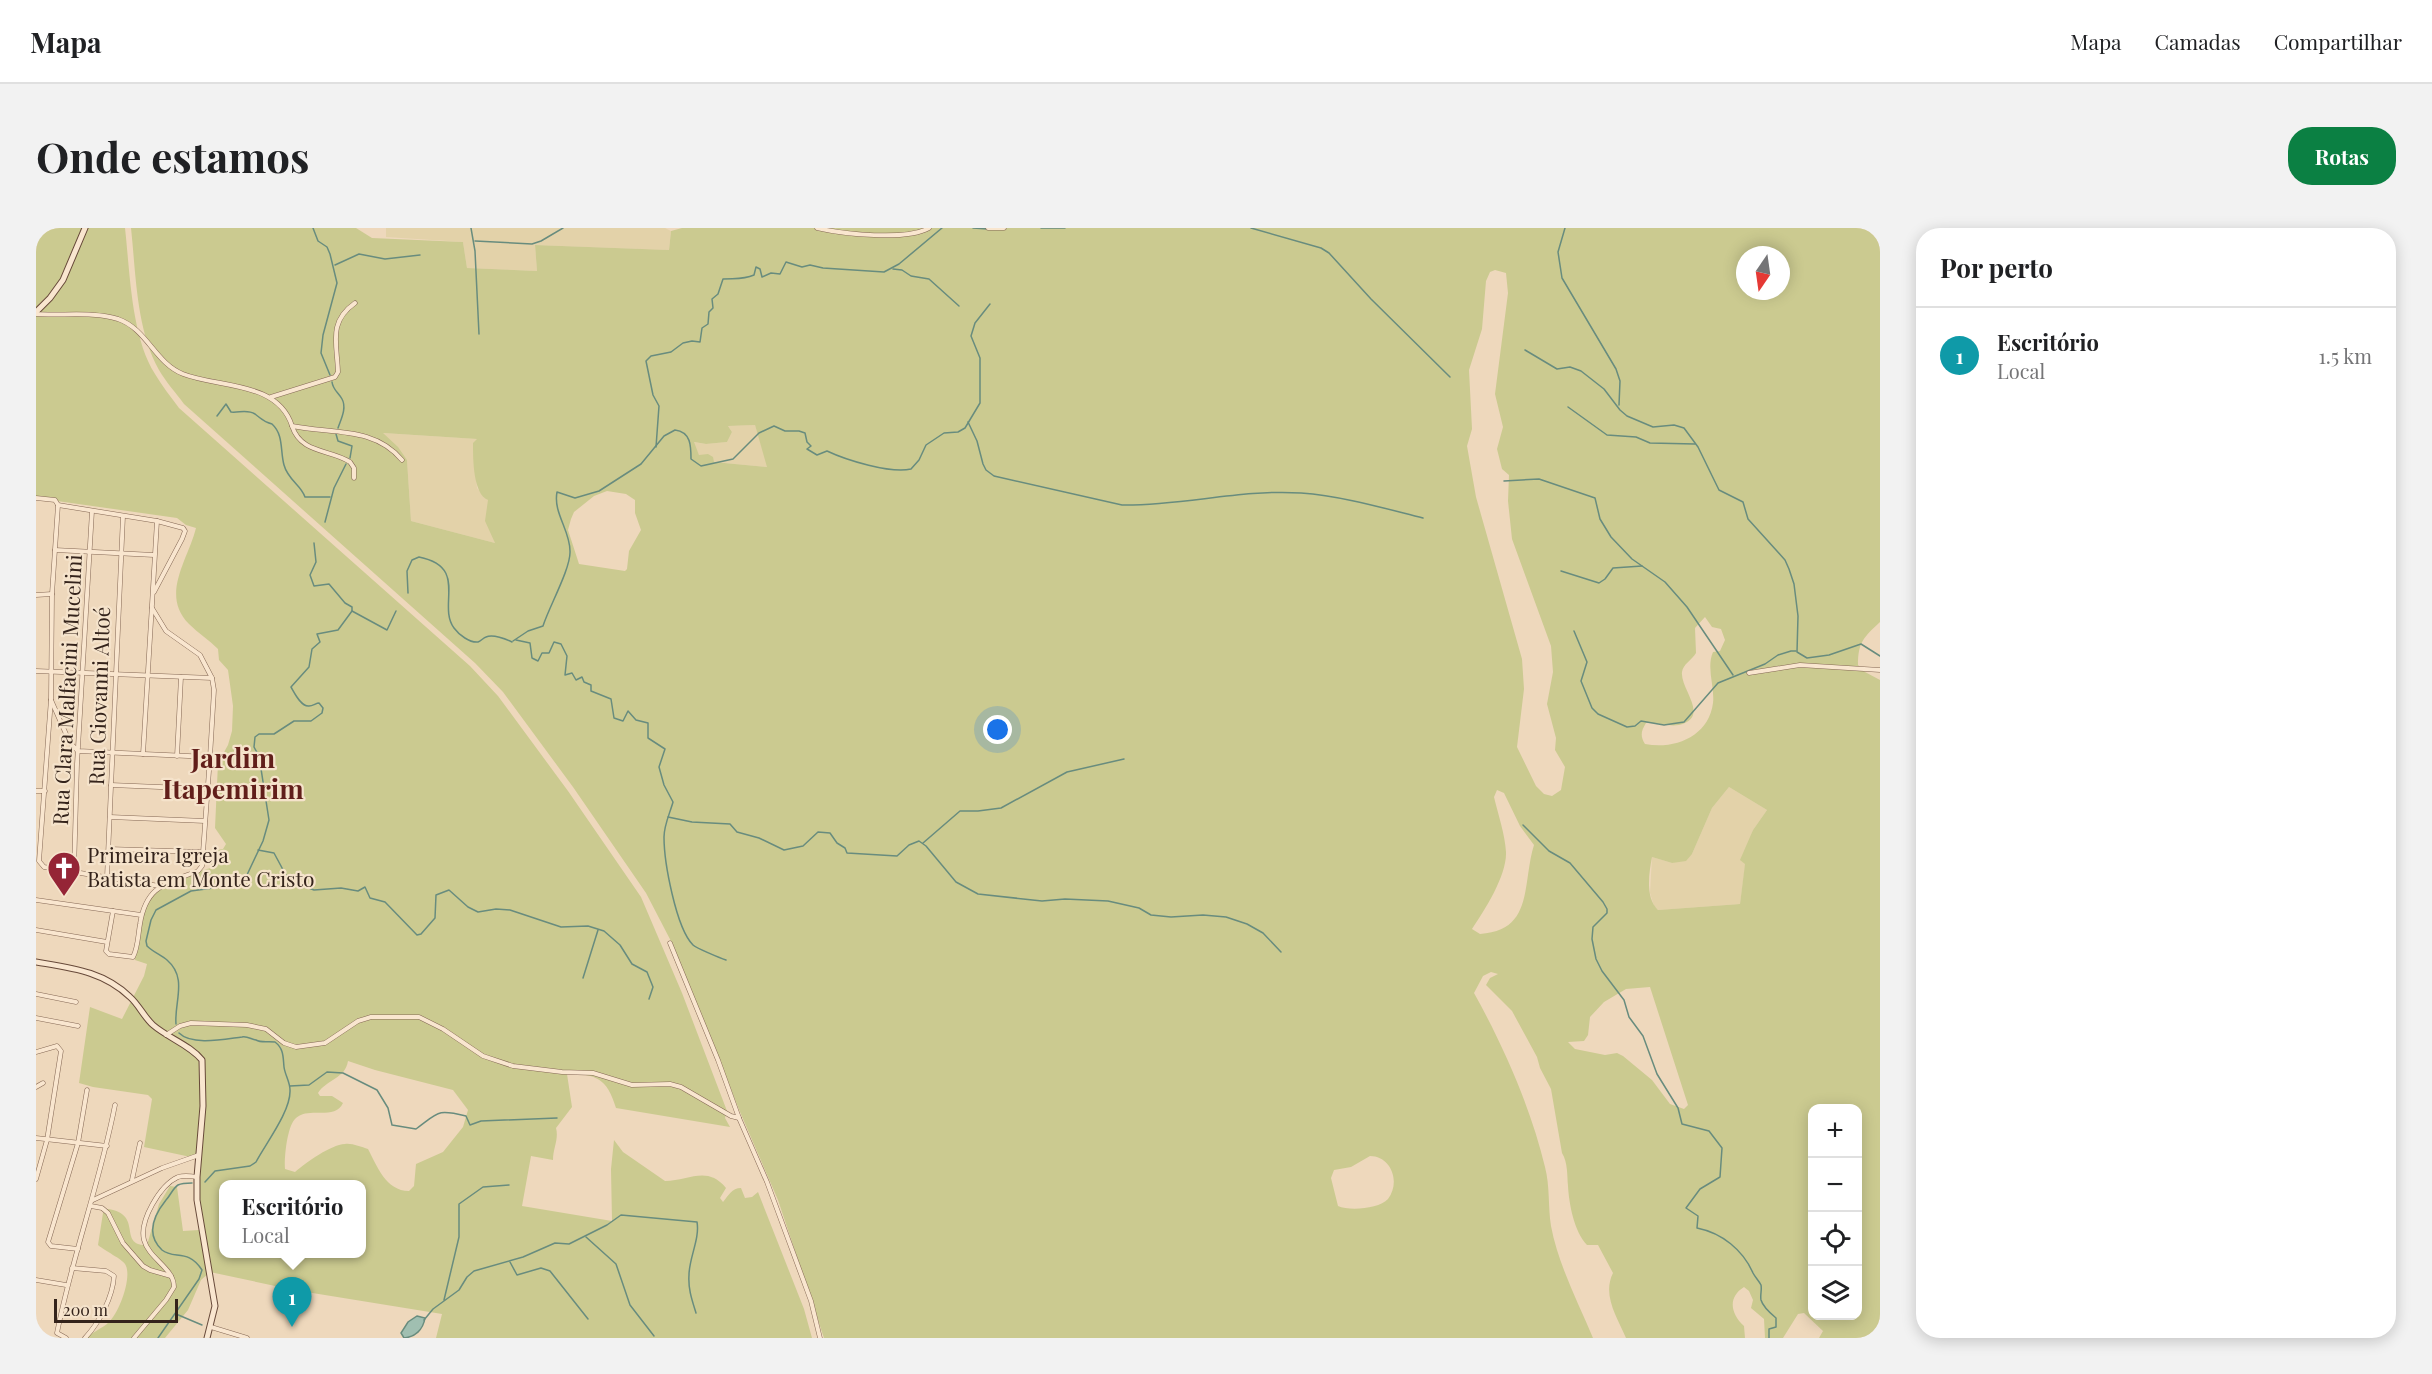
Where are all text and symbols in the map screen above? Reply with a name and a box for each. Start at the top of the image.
text: Mapa [30,23,102,60]
text: Mapa [2070,27,2122,55]
text: Camadas [2155,27,2241,55]
text: Compartilhar [2274,27,2402,55]
button: Rotas [2288,127,2396,185]
text: Onde estamos [36,128,309,184]
north arrow [1736,246,1790,300]
text: Por perto [1940,250,2053,285]
text: Escritório [1997,327,2099,357]
text: 1 [1956,342,1963,369]
text: 1.5 km [2318,342,2372,369]
text: Local [1997,357,2045,384]
street label: Rua Clara Malfacini Mucelini [45,554,87,826]
street label: Rua Giovanni Altoé [81,606,115,786]
your location [983,715,1012,744]
district label: Jardim Itapemirim [162,739,304,806]
place label: Primeira Igreja Batista em Monte Cristo [87,840,314,892]
church icon: Primeira Igreja Batista em Monte Cristo [46,850,82,897]
map controls [1808,1104,1862,1320]
button: + [1808,1104,1862,1158]
button: − [1808,1158,1862,1212]
popup [219,1180,366,1258]
text: Escritório [242,1191,343,1221]
button: locate [1808,1212,1862,1266]
text: Local [242,1221,290,1248]
button: layers [1808,1266,1862,1320]
pin: 1 [272,1278,312,1327]
scale bar [54,1296,178,1324]
text: 200 m [63,1299,108,1320]

